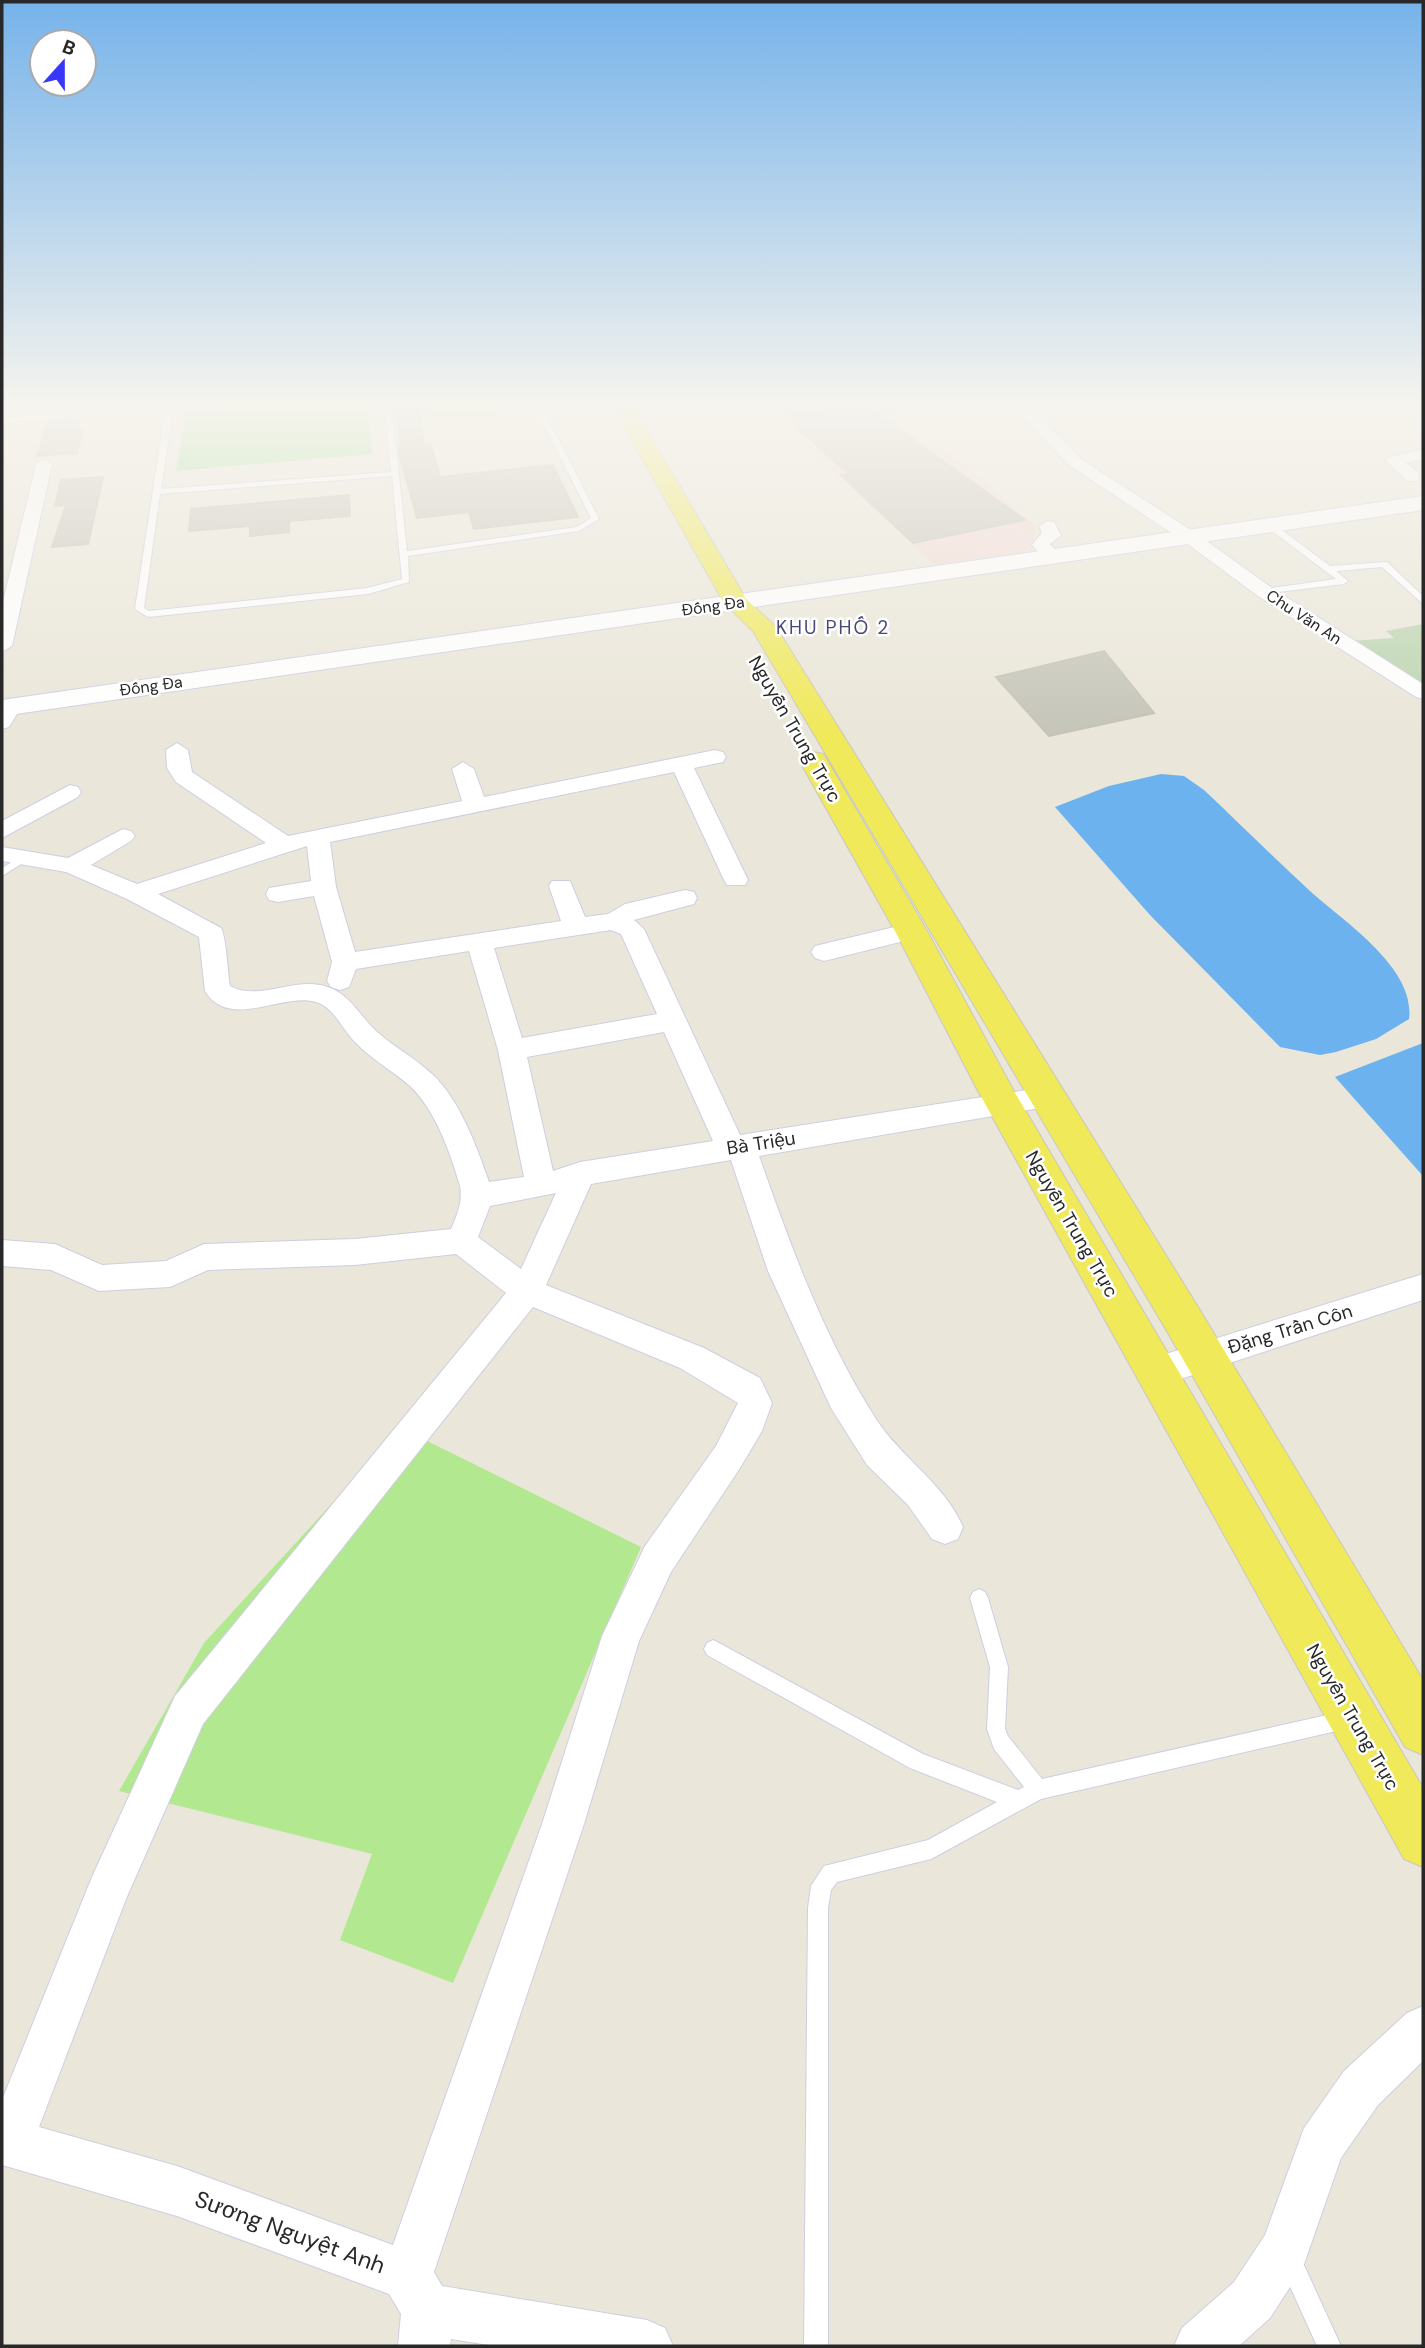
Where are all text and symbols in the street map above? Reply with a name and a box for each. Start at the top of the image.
north arrow [28,28,98,98]
text: B [59,34,79,61]
street label: Chu Văn An [1262,585,1346,649]
street label: Đống Đa [680,591,746,621]
district label: KHU PHỐ 2 [776,615,890,640]
street label: Nguyễn Trung Trực [743,651,847,807]
street label: Đống Đa [118,671,184,701]
street label: Bà Triệu [725,1125,797,1161]
street label: Nguyễn Trung Trực [1020,1146,1124,1302]
street label: Đặng Trần Côn [1225,1298,1355,1360]
street label: Nguyễn Trung Trực [1301,1639,1405,1795]
street label: Sương Nguyệt Anh [191,2184,389,2280]

